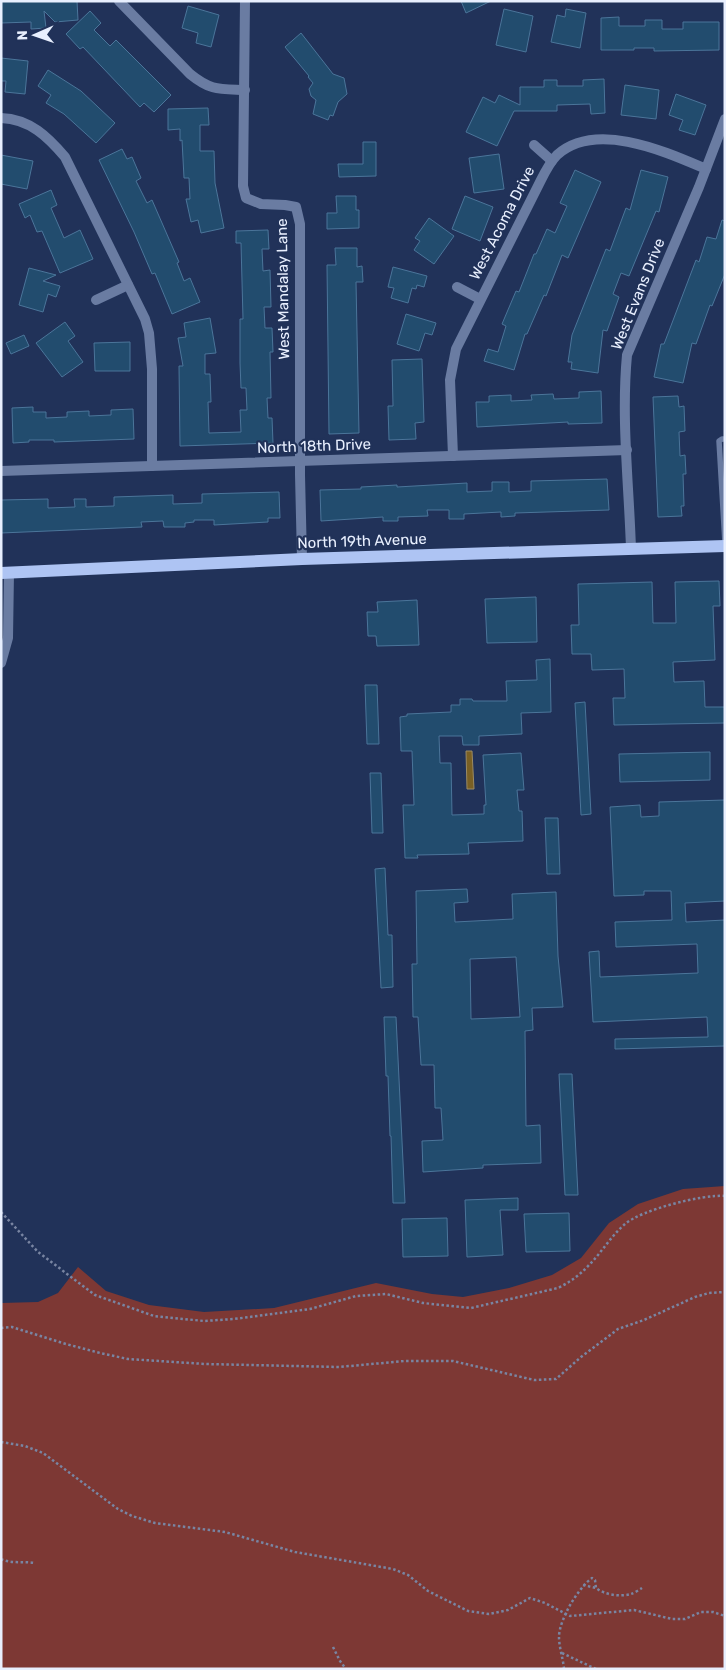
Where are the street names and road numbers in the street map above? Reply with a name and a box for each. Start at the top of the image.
street label: West Acoma Drive [466,163,538,283]
street label: West Mandalay Lane [273,218,293,360]
street label: West Evans Drive [607,235,669,353]
street label: North 18th Drive [257,435,371,457]
street label: North 19th Avenue [297,530,427,552]

